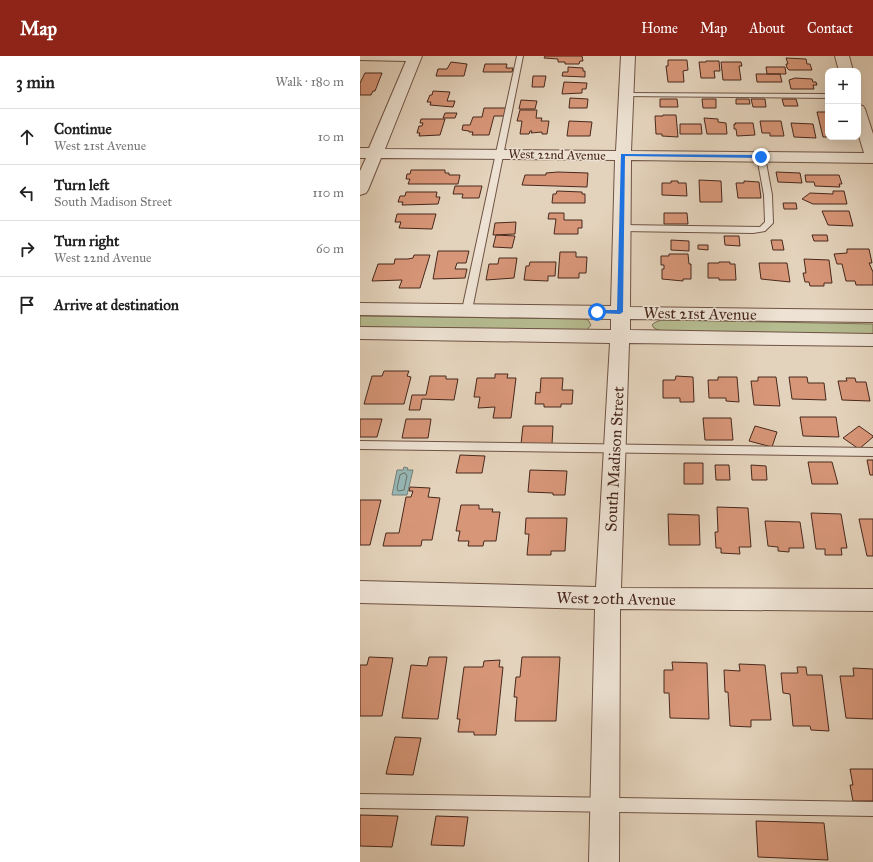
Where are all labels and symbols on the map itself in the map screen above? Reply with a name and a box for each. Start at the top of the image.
street label: West 22nd Avenue [508,146,606,164]
route end [752,148,770,166]
route start [588,303,606,321]
street label: West 21st Avenue [643,303,757,324]
street label: South Madison Street [601,386,628,532]
street label: West 20th Avenue [556,588,676,609]

